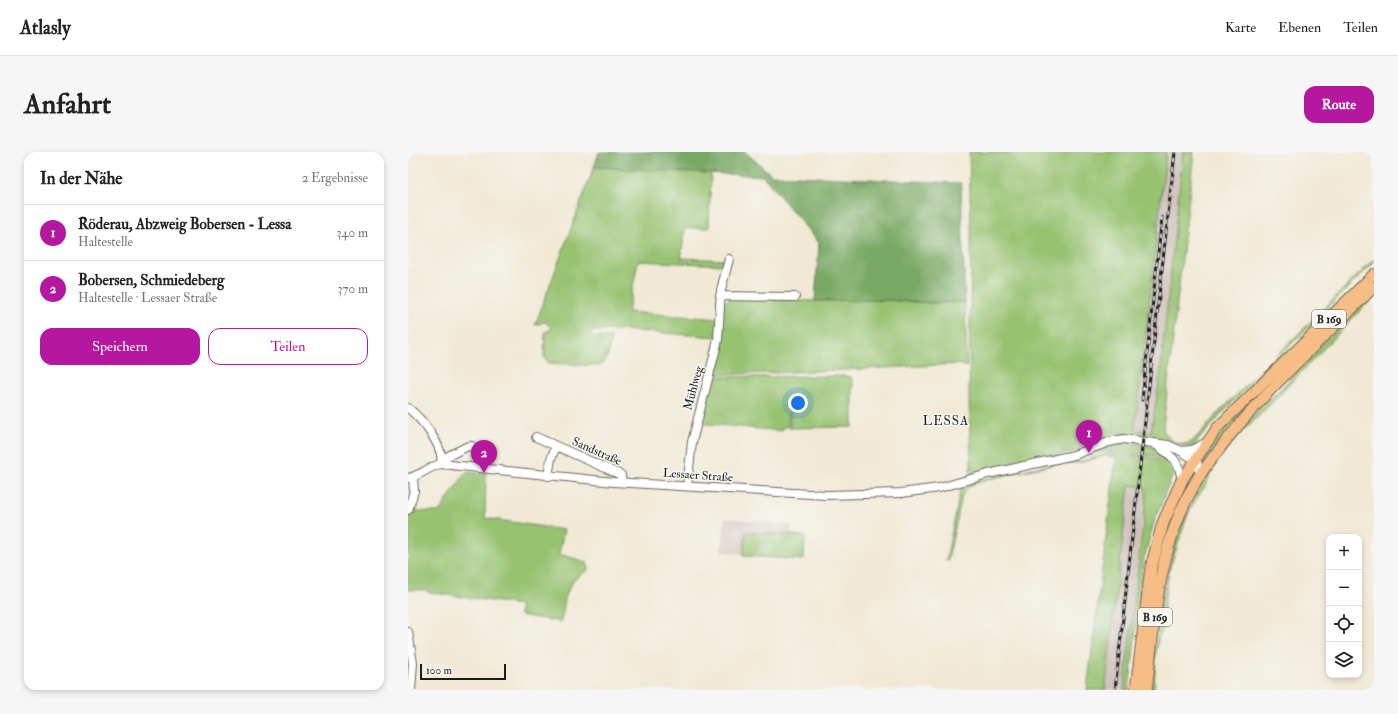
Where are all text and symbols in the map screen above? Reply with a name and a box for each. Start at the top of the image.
text: Atlasly [20,16,71,40]
text: Karte [1225,19,1256,36]
text: Ebenen [1278,19,1321,36]
text: Teilen [1343,19,1378,36]
button: Route [1304,86,1374,123]
text: Anfahrt [24,87,111,122]
text: In der Nähe [40,168,122,189]
text: 2 Ergebnisse [302,170,368,186]
text: Röderau, Abzweig Bobersen - Lessa [78,215,291,234]
text: 1 [51,225,55,241]
text: 340 m [337,225,368,241]
text: Haltestelle [78,234,133,250]
text: Bobersen, Schmiedeberg [78,271,224,290]
text: 2 [50,281,56,297]
text: 370 m [338,281,368,297]
text: Haltestelle · Lessaer Straße [78,290,217,306]
road number: B 169 [1312,310,1346,328]
button: Speichern [40,328,200,365]
button: Teilen [208,328,368,365]
street label: Mühlweg [680,363,707,412]
your location [788,393,808,413]
district label: LESSA [923,413,969,429]
pin: 1 [1076,420,1102,453]
street label: Sandstraße [570,434,624,469]
pin: 2 [471,440,497,473]
street label: Lessaer Straße [662,466,734,485]
map controls [1326,534,1362,678]
button: + [1326,534,1362,570]
button: − [1326,570,1362,606]
button: locate [1326,606,1362,642]
road number: B 169 [1138,608,1172,626]
button: layers [1326,642,1362,678]
scale bar [420,662,506,681]
text: 100 m [426,664,452,677]

